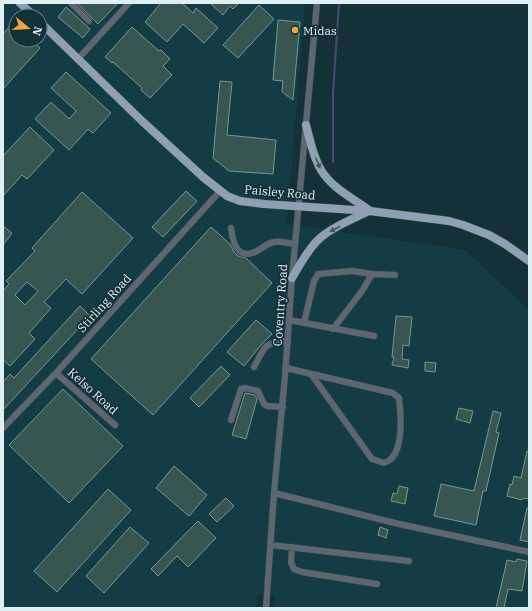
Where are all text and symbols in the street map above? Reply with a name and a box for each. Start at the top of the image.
north arrow [8,8,48,48]
place label: Midas [303,23,337,38]
text: N [29,25,46,38]
marker: Midas [290,25,300,35]
one-way arrow [315,157,321,168]
street label: Paisley Road [244,181,316,203]
one-way arrow [329,225,341,232]
street label: Coventry Road [270,263,290,347]
street label: Stirling Road [74,271,134,335]
street label: Kelso Road [65,365,121,417]

